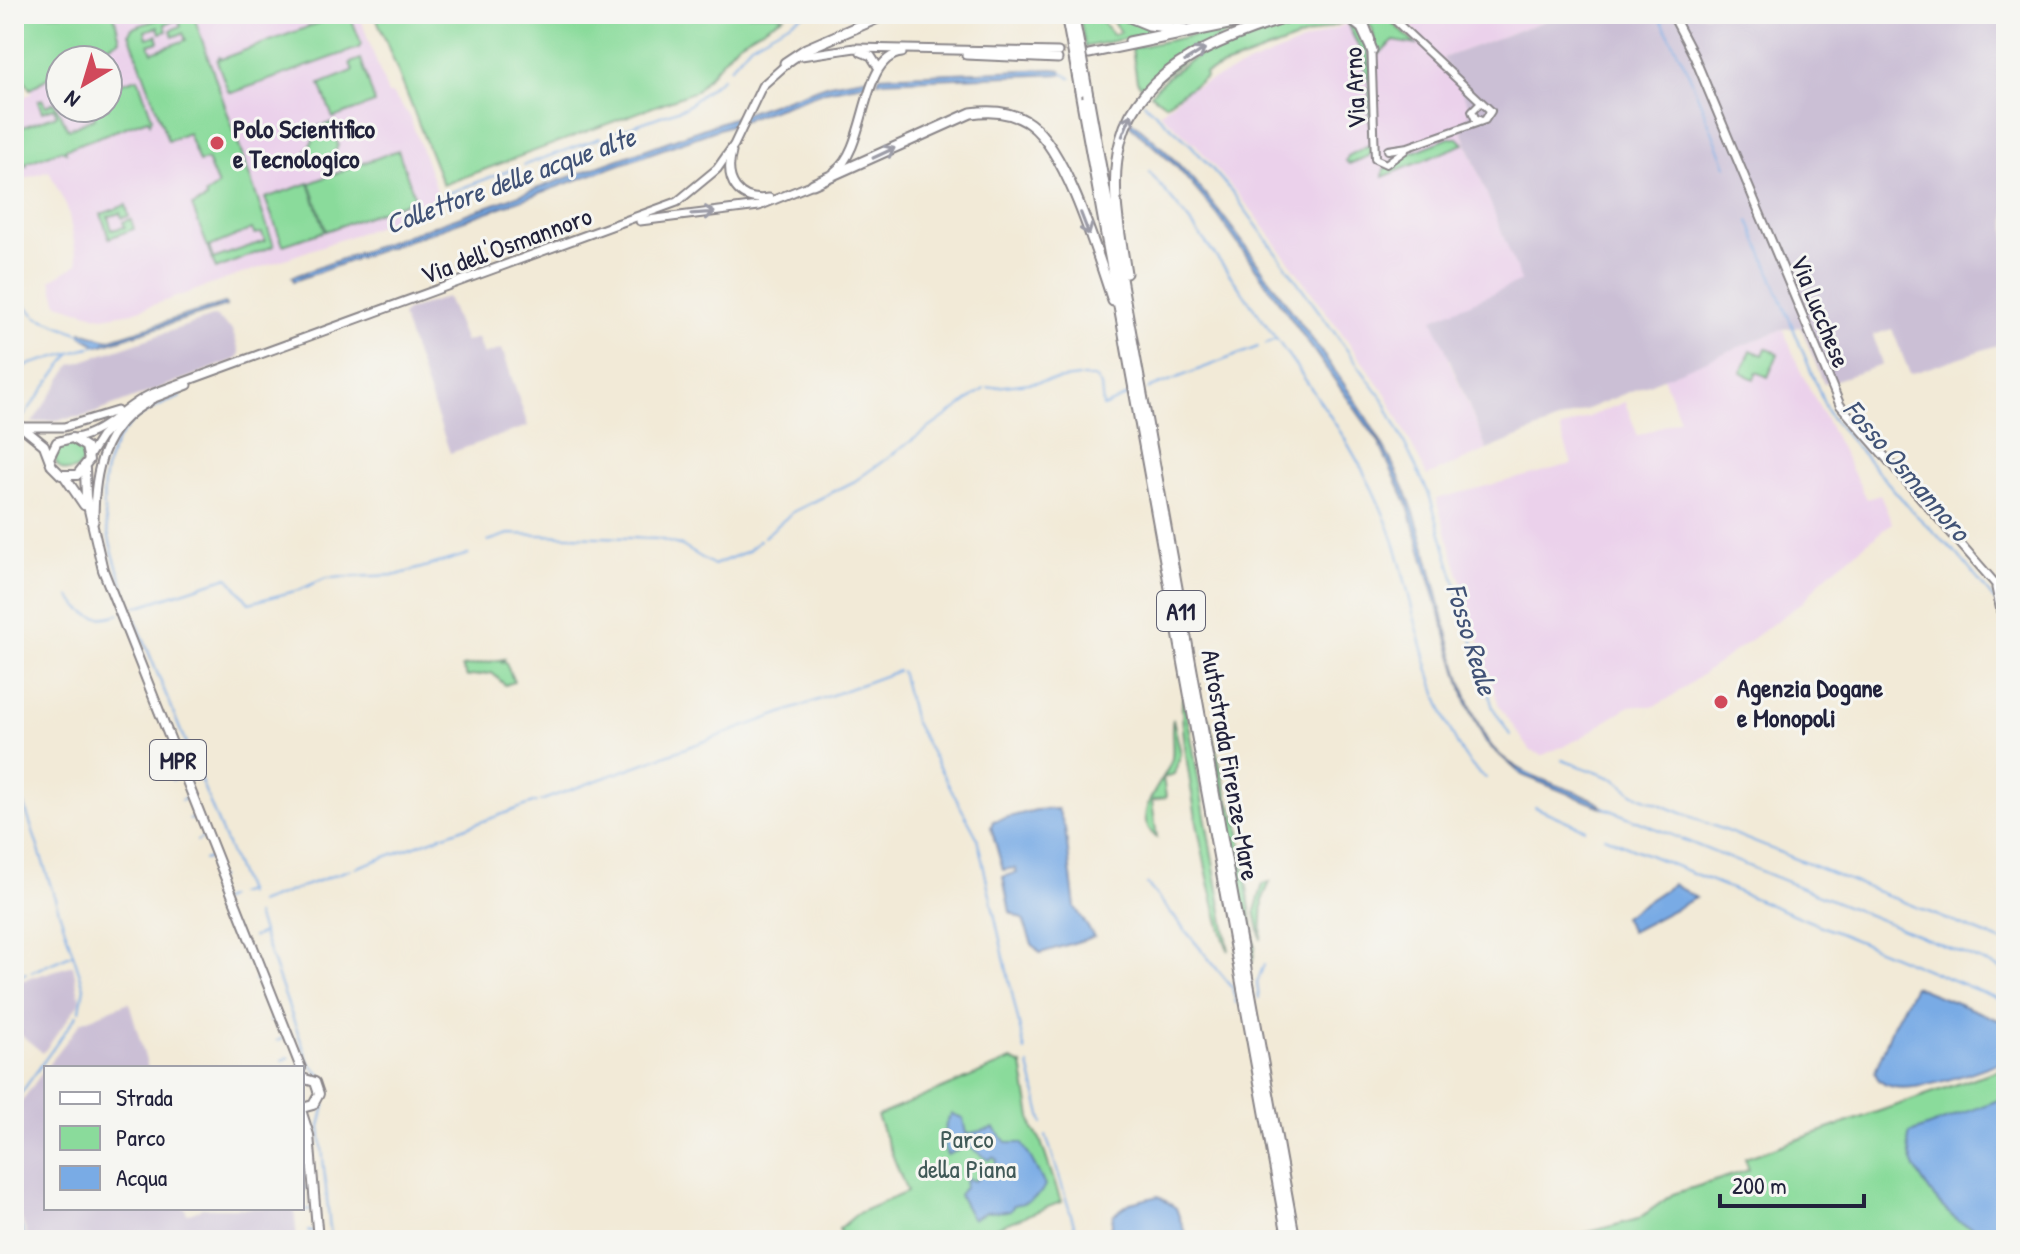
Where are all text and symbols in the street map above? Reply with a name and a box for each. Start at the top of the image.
north arrow [44,44,124,124]
street label: Via Arno [1334,46,1374,130]
one-way arrow [1183,47,1206,63]
text: N [58,84,86,115]
place label: Polo Scientifico e Tecnologico [233,111,376,177]
one-way arrow [1120,113,1135,138]
water label: Collettore delle acque alte [380,116,642,243]
marker: Polo Scientifico e Tecnologico [208,134,226,152]
one-way arrow [872,145,896,160]
street label: Via dell'Osmannoro [416,198,596,292]
one-way arrow [689,206,716,221]
one-way arrow [1079,211,1093,236]
street label: Via Lucchese [1783,250,1859,372]
water label: Fosso Osmannoro [1835,391,1980,550]
water label: Fosso Reale [1437,579,1507,701]
road number: A11 [1157,591,1205,631]
street label: Autostrada Firenze-Mare [1193,647,1269,883]
place label: Agenzia Dogane e Monopoli [1737,670,1884,736]
marker: Agenzia Dogane e Monopoli [1712,693,1730,711]
road number: MPR [150,740,206,780]
legend [44,1066,304,1210]
text: Strada [116,1081,173,1113]
text: Parco [116,1121,166,1153]
park label: Parco della Piana [918,1121,1016,1186]
scale bar [1720,1158,1864,1208]
text: Acqua [116,1161,167,1193]
text: 200 m [1732,1169,1787,1201]

